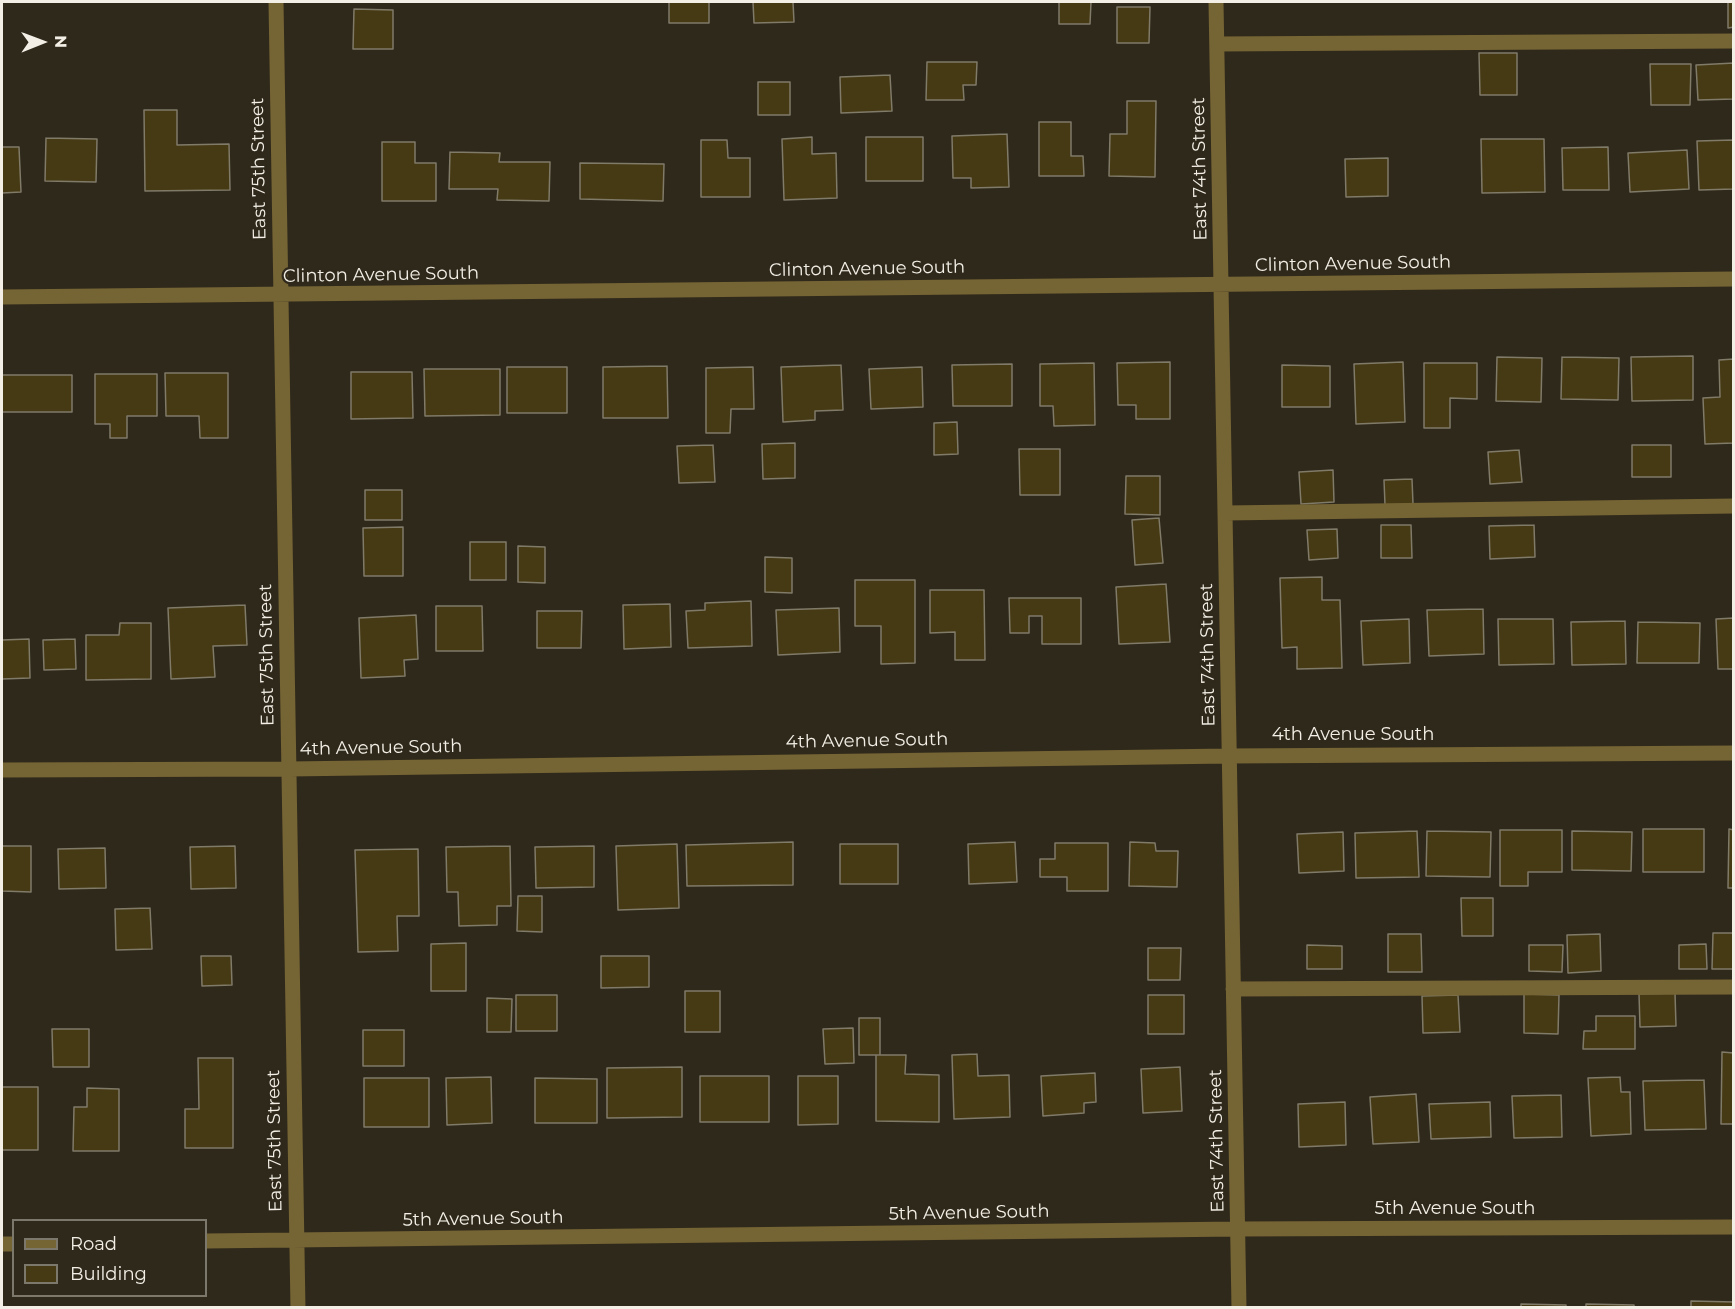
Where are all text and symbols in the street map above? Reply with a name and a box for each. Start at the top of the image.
north arrow [12,12,72,72]
text: N [51,35,70,48]
street label: East 74th Street [1188,97,1212,241]
street label: East 75th Street [247,98,271,240]
street label: Clinton Avenue South [1255,251,1451,277]
street label: Clinton Avenue South [769,256,965,282]
street label: Clinton Avenue South [283,262,479,288]
street label: East 74th Street [1196,583,1220,727]
street label: East 75th Street [255,584,279,726]
street label: 4th Avenue South [1272,724,1434,746]
street label: 4th Avenue South [785,729,949,753]
street label: 4th Avenue South [299,736,463,760]
street label: East 74th Street [1205,1069,1229,1213]
street label: East 75th Street [263,1070,287,1212]
street label: 5th Avenue South [1375,1198,1535,1220]
street label: 5th Avenue South [888,1201,1050,1225]
street label: 5th Avenue South [402,1207,564,1231]
legend [12,1219,207,1297]
text: Road [70,1233,117,1255]
text: Building [70,1263,147,1285]

